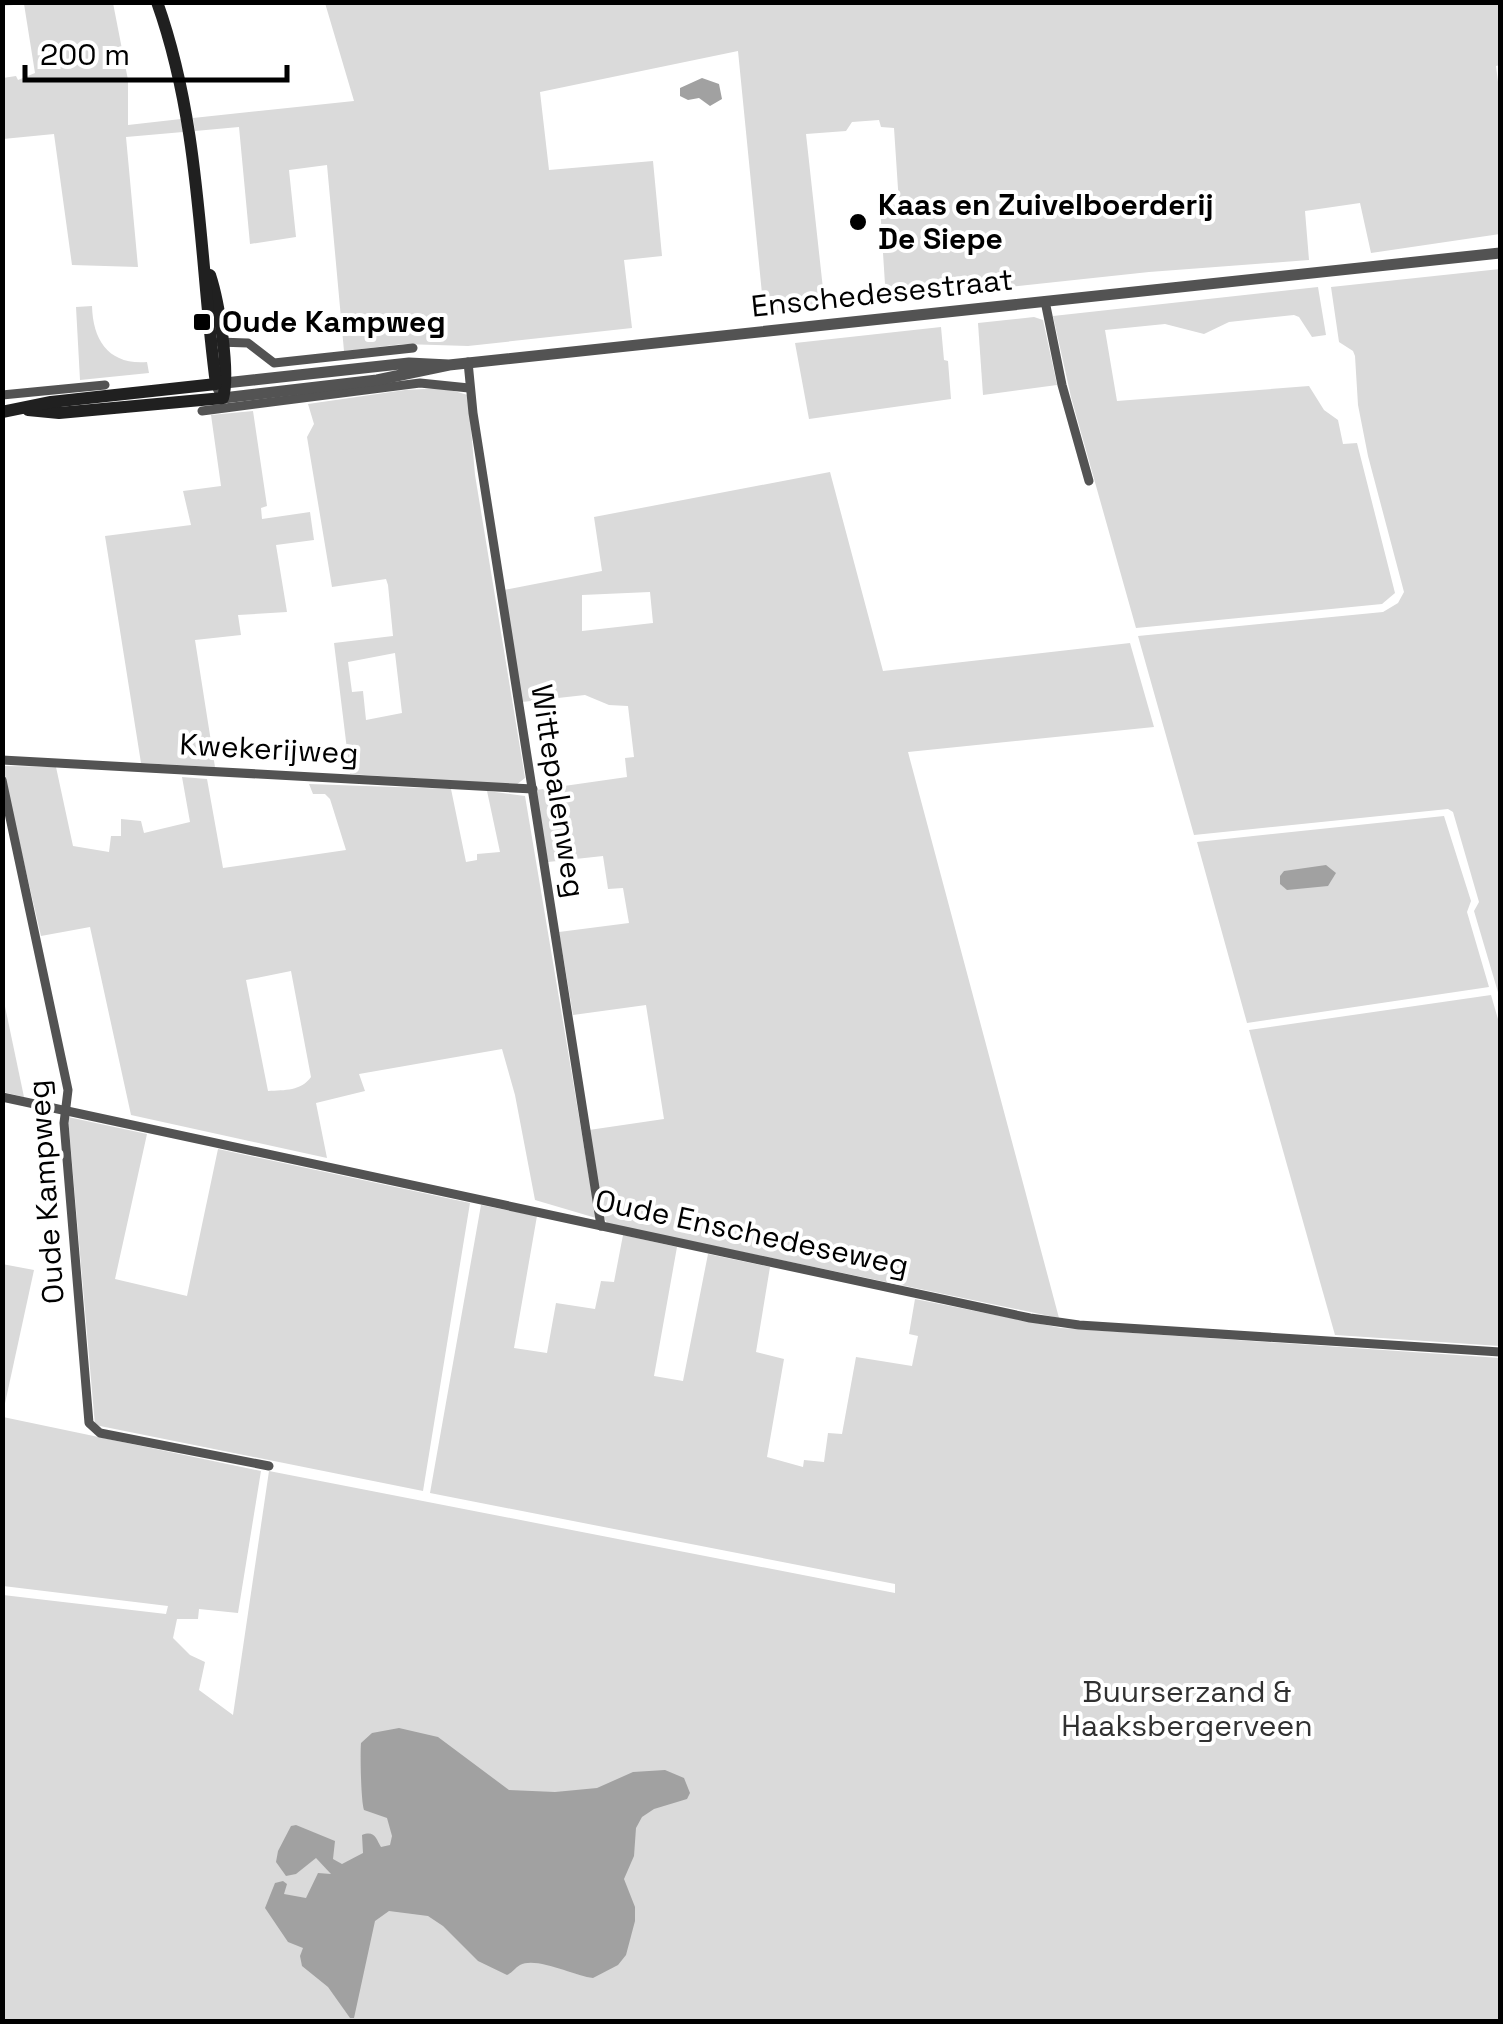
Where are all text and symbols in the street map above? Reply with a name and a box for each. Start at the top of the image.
scale bar [25,20,288,82]
text: 200 m [40,35,130,74]
place label: Kaas en Zuivelboerderij De Siepe [878,185,1213,258]
marker: Kaas en Zuivelboerderij De Siepe [847,211,869,233]
street label: Enschedesestraat [749,259,1015,326]
place label: Oude Kampweg [222,302,446,341]
marker: Oude Kampweg [191,311,213,333]
street label: Wittepalenweg [522,681,595,900]
street label: Kwekerijweg [179,724,359,773]
street label: Oude Kampweg [18,1079,73,1305]
street label: Oude Enschedeseweg [592,1180,912,1285]
park label: Buurserzand & Haaksbergerveen [1061,1672,1313,1745]

